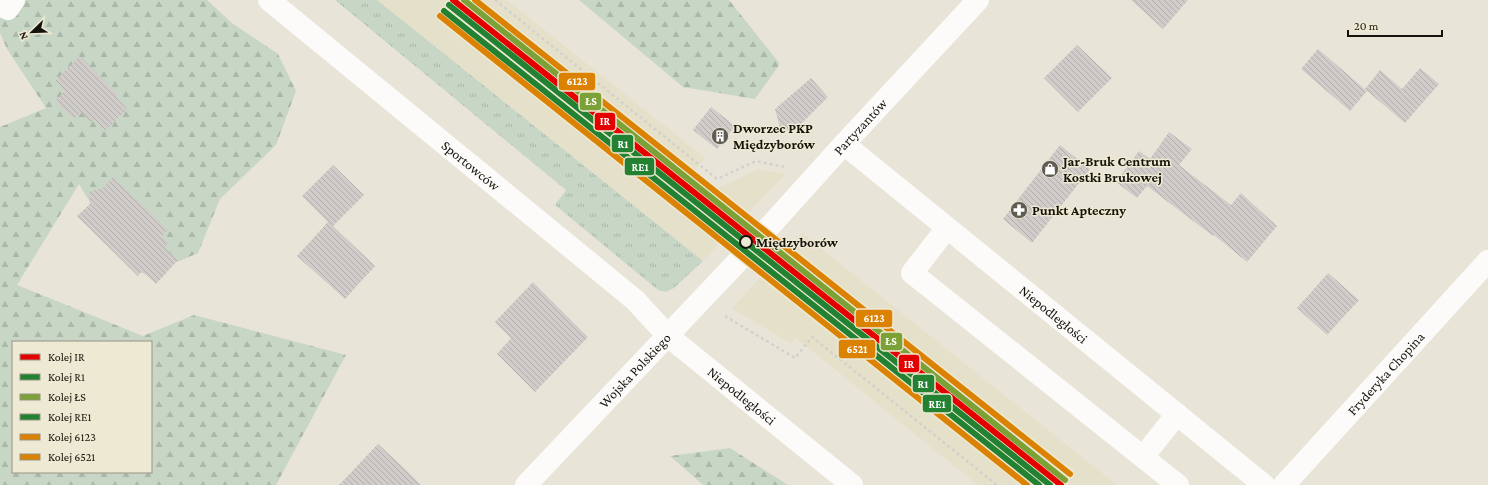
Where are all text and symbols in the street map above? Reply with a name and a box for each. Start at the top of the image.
north arrow [12,12,52,52]
scale bar [1348,12,1442,38]
text: 20 m [1354,19,1379,33]
text: N [16,30,30,42]
line badge: 6123 [558,72,596,91]
text: 6123 [566,75,588,87]
line badge: ŁS [579,92,602,111]
text: ŁS [585,95,597,107]
street label: Partyzantów [830,95,891,158]
line badge: IR [594,112,616,131]
text: IR [600,115,610,127]
place label: Dworzec PKP Międzyborów [733,120,816,152]
building icon: Dworzec PKP Międzyborów [710,126,730,146]
line badge: R1 [611,134,634,153]
street label: Sportowców [439,137,504,194]
text: R1 [618,138,628,150]
place label: Jar-Bruk Centrum Kostki Brukowej [1061,153,1171,186]
line badge: RE1 [624,157,655,176]
shop icon: Jar-Bruk Centrum Kostki Brukowej [1040,159,1060,179]
text: RE1 [631,161,649,173]
pharmacy icon: Punkt Apteczny [1009,200,1029,220]
place label: Punkt Apteczny [1032,202,1126,218]
place label: Międzyborów [756,234,839,250]
marker: Międzyborów [739,235,753,249]
street label: Niepodległości [1016,282,1091,347]
line badge: 6123 [855,309,893,328]
text: 6123 [863,312,885,324]
street label: Fryderyka Chopina [1344,328,1428,418]
street label: Wojska Polskiego [596,330,674,411]
line badge: ŁS [880,332,903,351]
text: ŁS [885,335,897,347]
line badge: 6521 [838,339,876,359]
legend [12,341,152,473]
text: 6521 [847,343,867,355]
text: Kolej IR [48,350,85,364]
line badge: IR [898,354,920,373]
text: IR [904,358,914,370]
street label: Niepodległości [704,363,779,428]
text: Kolej R1 [48,370,85,384]
line badge: R1 [912,374,935,393]
text: R1 [918,378,928,390]
text: Kolej ŁS [48,390,86,404]
line badge: RE1 [922,394,952,413]
text: RE1 [928,398,946,410]
text: Kolej RE1 [48,410,92,424]
text: Kolej 6123 [48,430,96,444]
text: Kolej 6521 [48,450,95,464]

